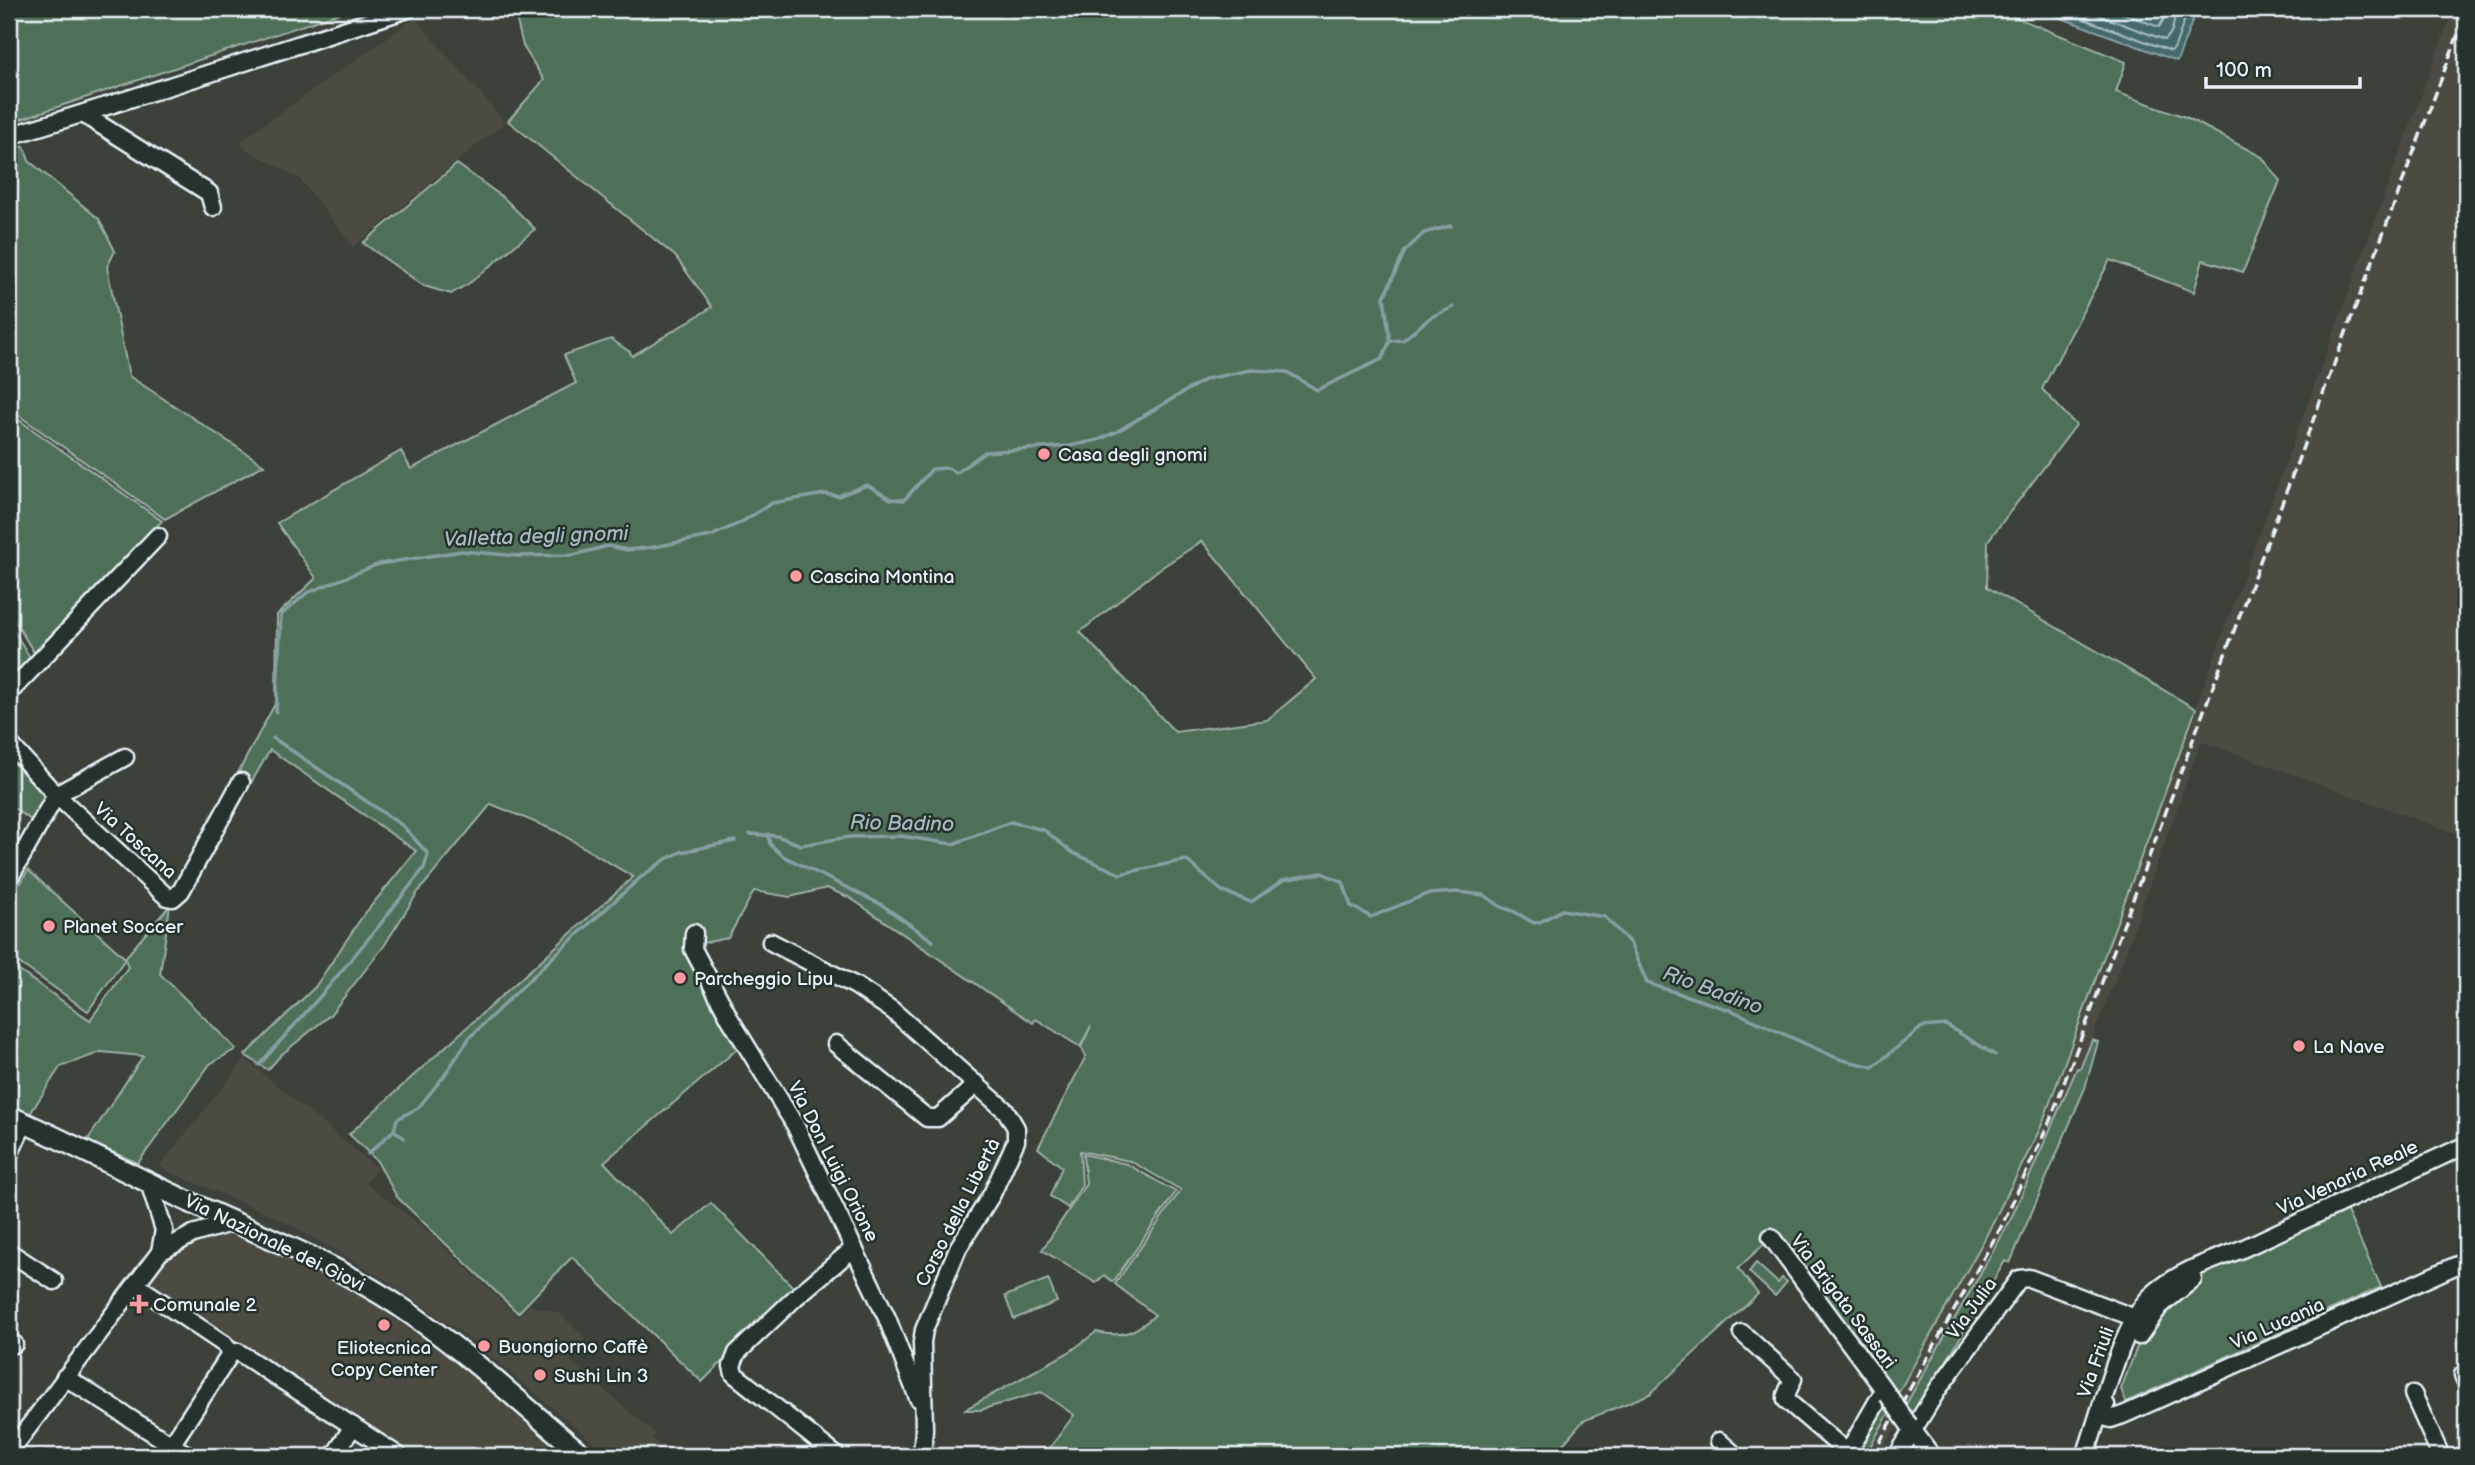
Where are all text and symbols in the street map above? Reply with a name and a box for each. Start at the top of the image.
scale bar [2206,46,2360,90]
text: 100 m [2216,58,2272,83]
place label: Casa degli gnomi [1058,444,1207,467]
marker: Casa degli gnomi [1036,446,1052,462]
water label: Valletta degli gnomi [443,521,630,552]
place label: Cascina Montina [810,566,954,589]
marker: Cascina Montina [788,568,804,584]
street label: Via Toscana [89,798,181,884]
water label: Rio Badino [850,810,954,837]
place label: Planet Soccer [63,916,184,939]
marker: Planet Soccer [41,918,57,934]
water label: Rio Badino [1659,961,1766,1020]
place label: Parcheggio Lipu [694,968,833,991]
marker: Parcheggio Lipu [672,970,688,986]
place label: La Nave [2313,1036,2384,1059]
marker: La Nave [2291,1038,2307,1054]
street label: Via Don Luigi Orione [782,1077,883,1246]
street label: Corso della Libertà [911,1135,1006,1291]
street label: Via Venaria Reale [2274,1136,2422,1221]
street label: Via Nazionale dei Giovi [180,1190,368,1297]
street label: Via Brigata Sassari [1785,1230,1901,1374]
street label: Via Julia [1942,1273,2002,1344]
street label: Via Lucania [2227,1293,2328,1355]
place label: Comunale 2 [153,1294,257,1317]
marker: Comunale 2 [131,1296,147,1312]
marker: Eliotecnica Copy Center [376,1317,392,1333]
street label: Via Friuli [2073,1324,2120,1401]
place label: Buongiorno Caffè [498,1336,648,1359]
place label: Eliotecnica Copy Center [331,1337,438,1382]
marker: Buongiorno Caffè [476,1338,492,1354]
place label: Sushi Lin 3 [554,1365,648,1388]
marker: Sushi Lin 3 [532,1367,548,1383]

